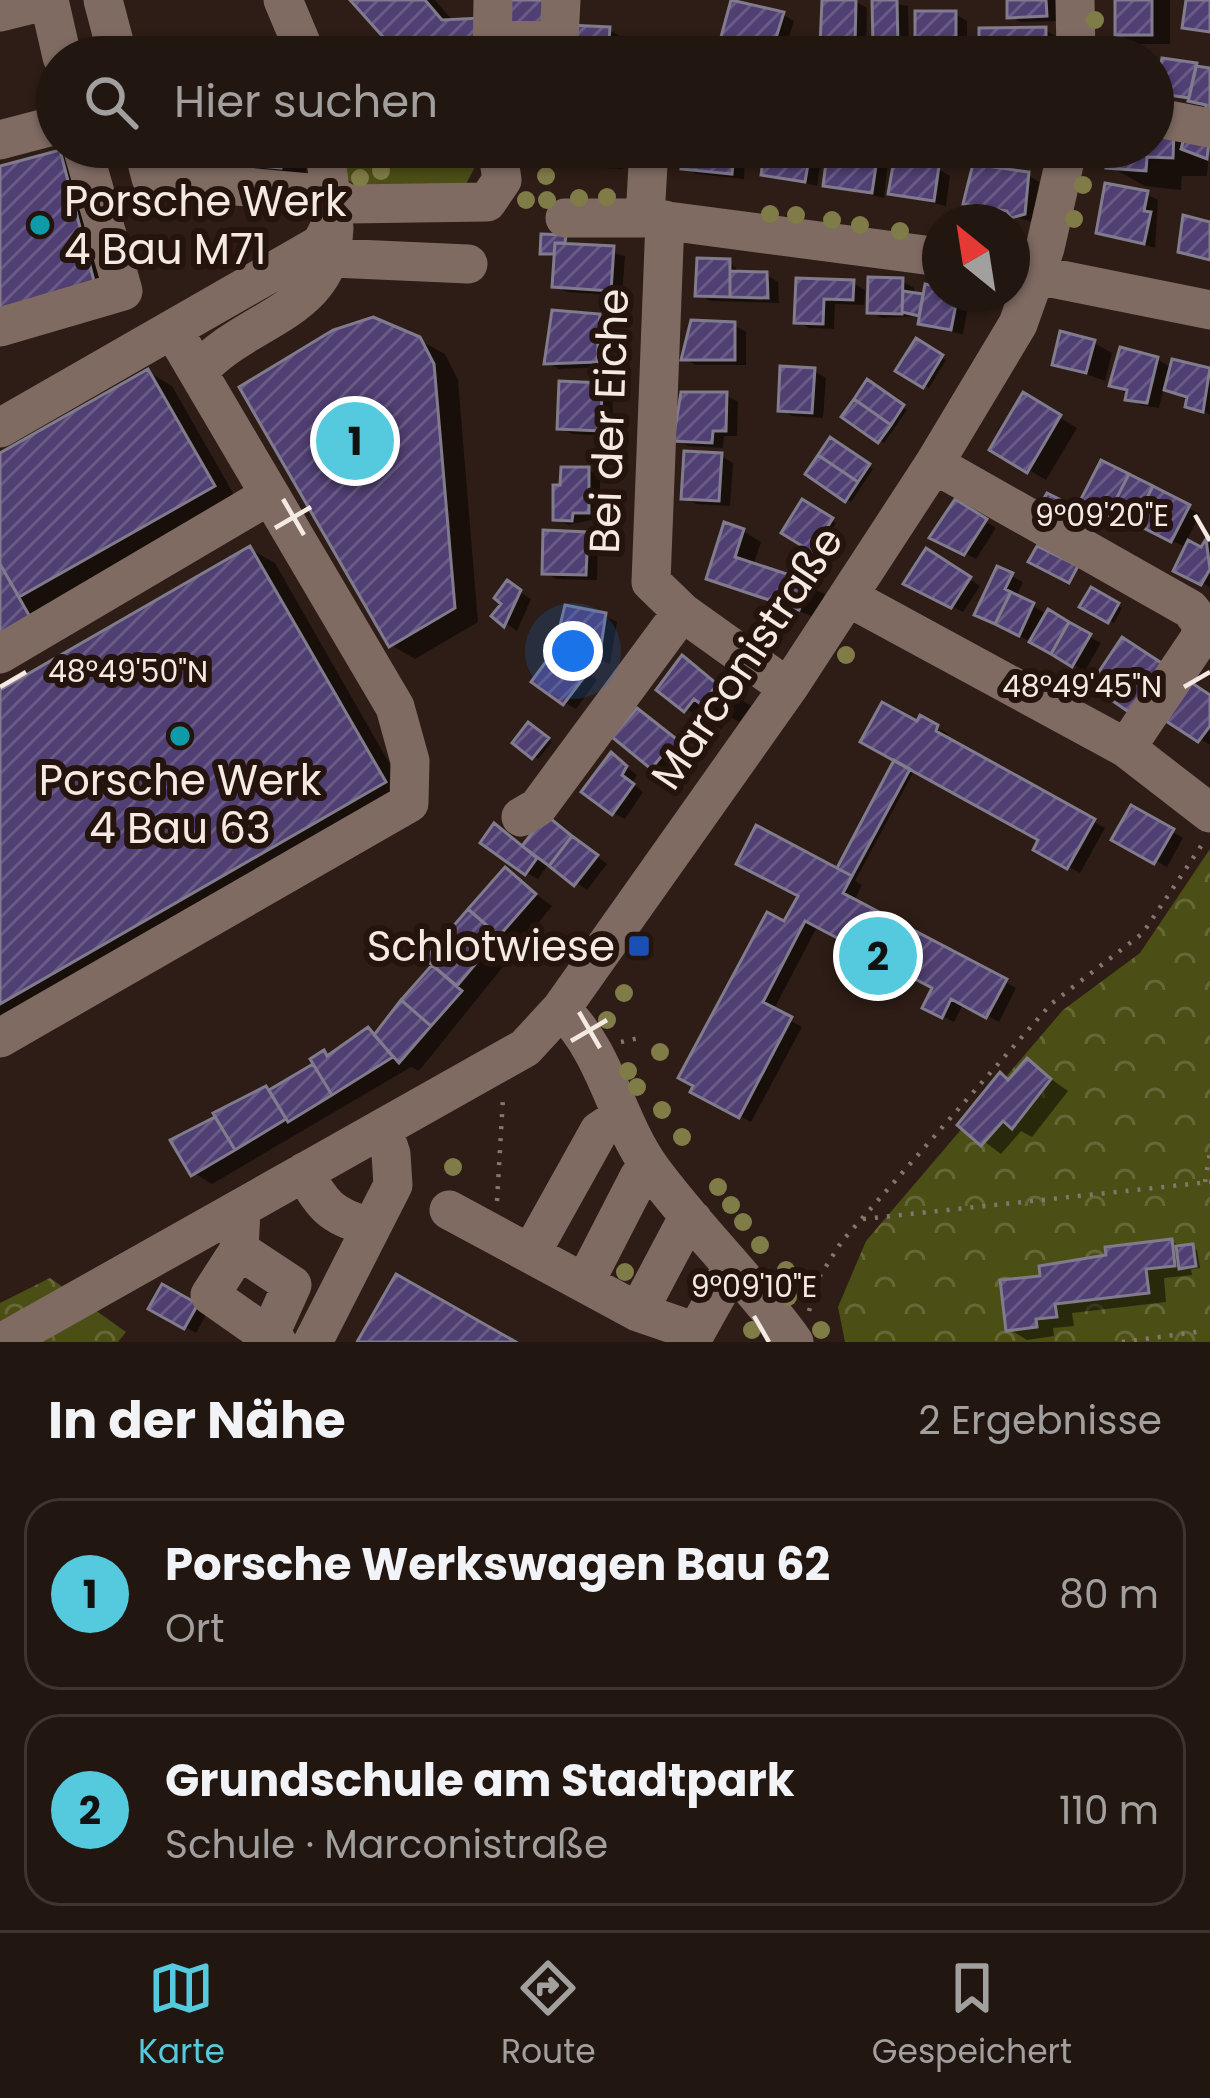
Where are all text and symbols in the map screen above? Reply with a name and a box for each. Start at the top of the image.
search box [36,36,1174,168]
icon: search [78,69,144,135]
text: Hier suchen [174,70,438,133]
place label: Porsche Werk 4 Bau M71 [64,172,347,279]
north arrow [922,204,1030,312]
marker: Porsche Werk 4 Bau M71 [27,212,53,238]
street label: Bei der Eiche [575,288,643,554]
pin: 1 [316,396,394,486]
text: 9°09'20"E [1035,494,1169,537]
street label: Marconistraße [637,515,857,801]
your location [543,621,603,681]
text: 48°49'50"N [48,650,208,693]
text: 48°49'45"N [1002,665,1162,708]
marker: Porsche Werk 4 Bau 63 [167,723,193,749]
place label: Porsche Werk 4 Bau 63 [39,751,322,858]
pin: 2 [839,911,917,1001]
place label: Schlotwiese [367,917,615,976]
marker: Schlotwiese [626,933,652,959]
text: 9°09'10"E [691,1265,817,1308]
text: In der Nähe [48,1384,346,1456]
text: 2 Ergebnisse [918,1393,1162,1448]
text: Porsche Werkswagen Bau 62 [165,1533,830,1596]
text: 1 [83,1567,97,1622]
text: 80 m [1059,1567,1159,1622]
text: Ort [165,1601,224,1656]
text: Grundschule am Stadtpark [165,1749,795,1812]
text: 2 [79,1783,101,1838]
text: 110 m [1059,1783,1159,1838]
text: Schule · Marconistraße [165,1817,608,1872]
tab: Karte [138,1955,225,2077]
tab: Route [501,1955,596,2077]
tab: Gespeichert [872,1955,1072,2077]

